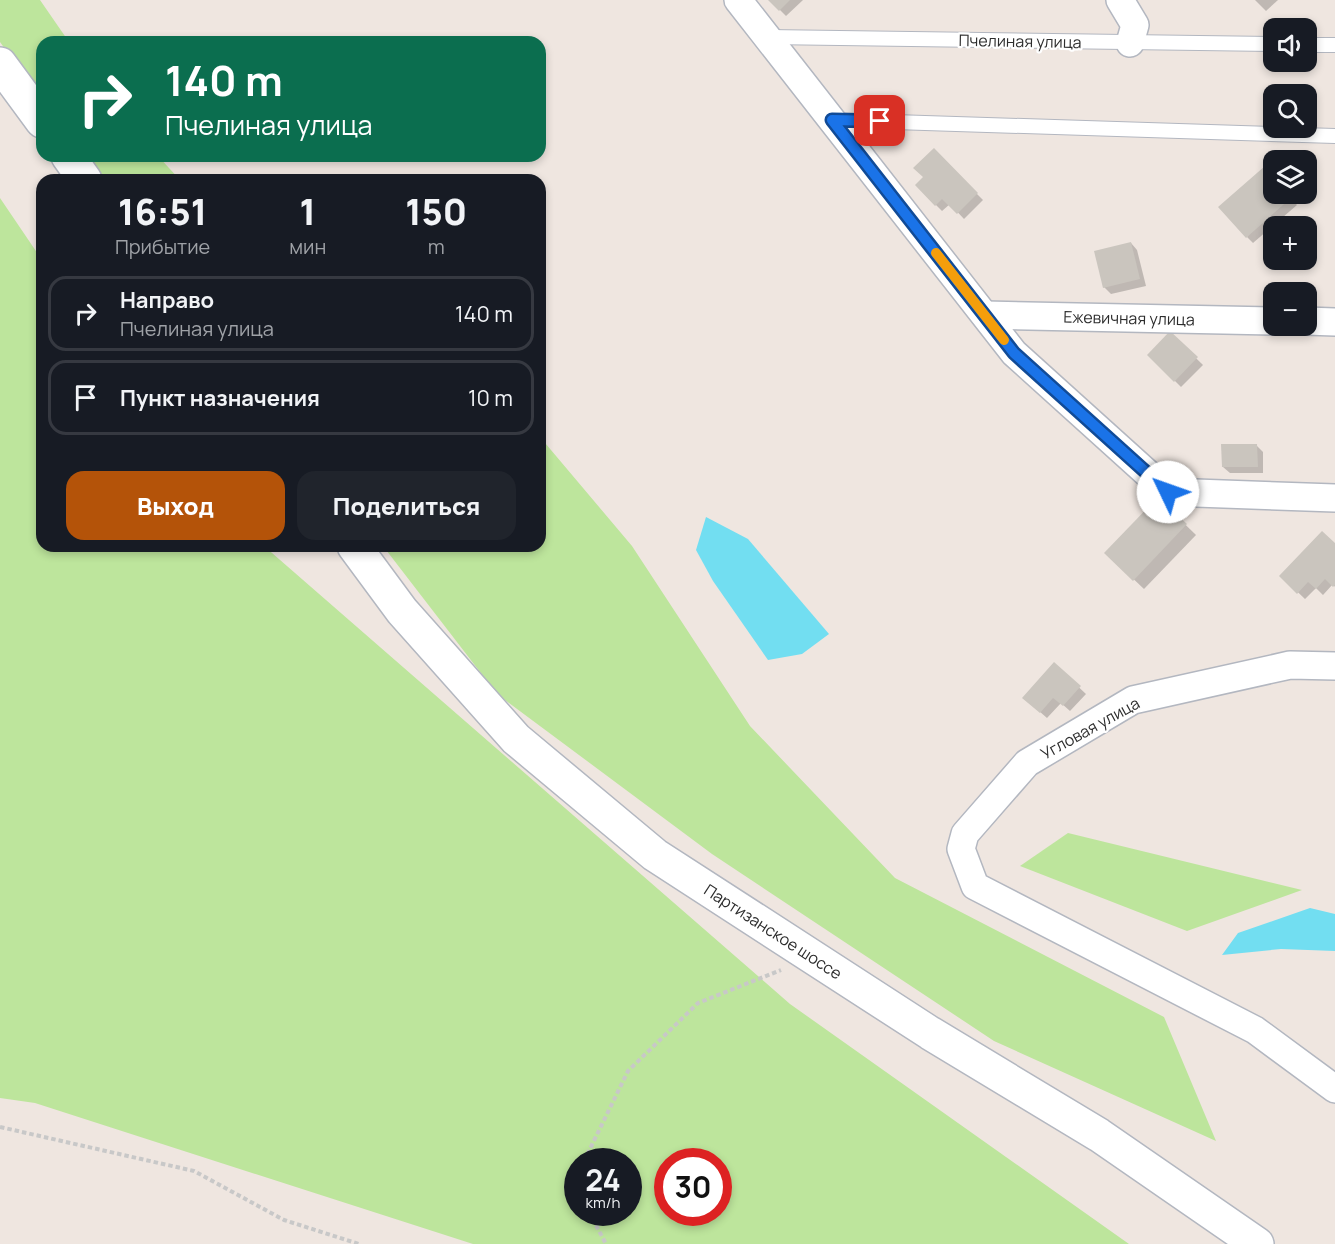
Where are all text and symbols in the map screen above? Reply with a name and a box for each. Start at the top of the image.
map controls [1263,18,1317,336]
button: sound [1263,18,1317,72]
street label: Пчелиная улица [958,29,1082,53]
text: 140 m [165,51,283,109]
icon: right [66,60,144,138]
button: search [1263,84,1317,138]
pin [854,95,905,146]
icon: arrive [863,104,896,137]
text: Пчелиная улица [165,106,373,143]
button: layers [1263,150,1317,204]
text: 16:51 [118,187,207,236]
text: 1 [300,187,316,236]
text: 150 [405,187,467,236]
button: + [1263,216,1317,270]
text: Прибытие [115,233,210,260]
text: мин [289,233,326,260]
text: m [428,233,445,260]
button: − [1263,282,1317,336]
text: Направо [120,285,214,315]
icon: right [69,297,102,330]
text: 140 m [455,299,513,329]
street label: Ежевичная улица [1063,306,1195,330]
text: Пчелиная улица [120,315,274,342]
icon: arrive [69,381,102,414]
text: Пункт назначения [120,383,320,413]
text: 10 m [468,383,513,413]
position arrow [1136,460,1200,524]
button: Выход [66,471,285,540]
button: Поделиться [297,471,516,540]
street label: Угловая улица [1037,692,1143,764]
street label: Партизанское шоссе [700,879,846,984]
speed limit sign: 30 [654,1148,732,1226]
text: 24 [585,1159,621,1200]
text: km/h [586,1192,620,1213]

